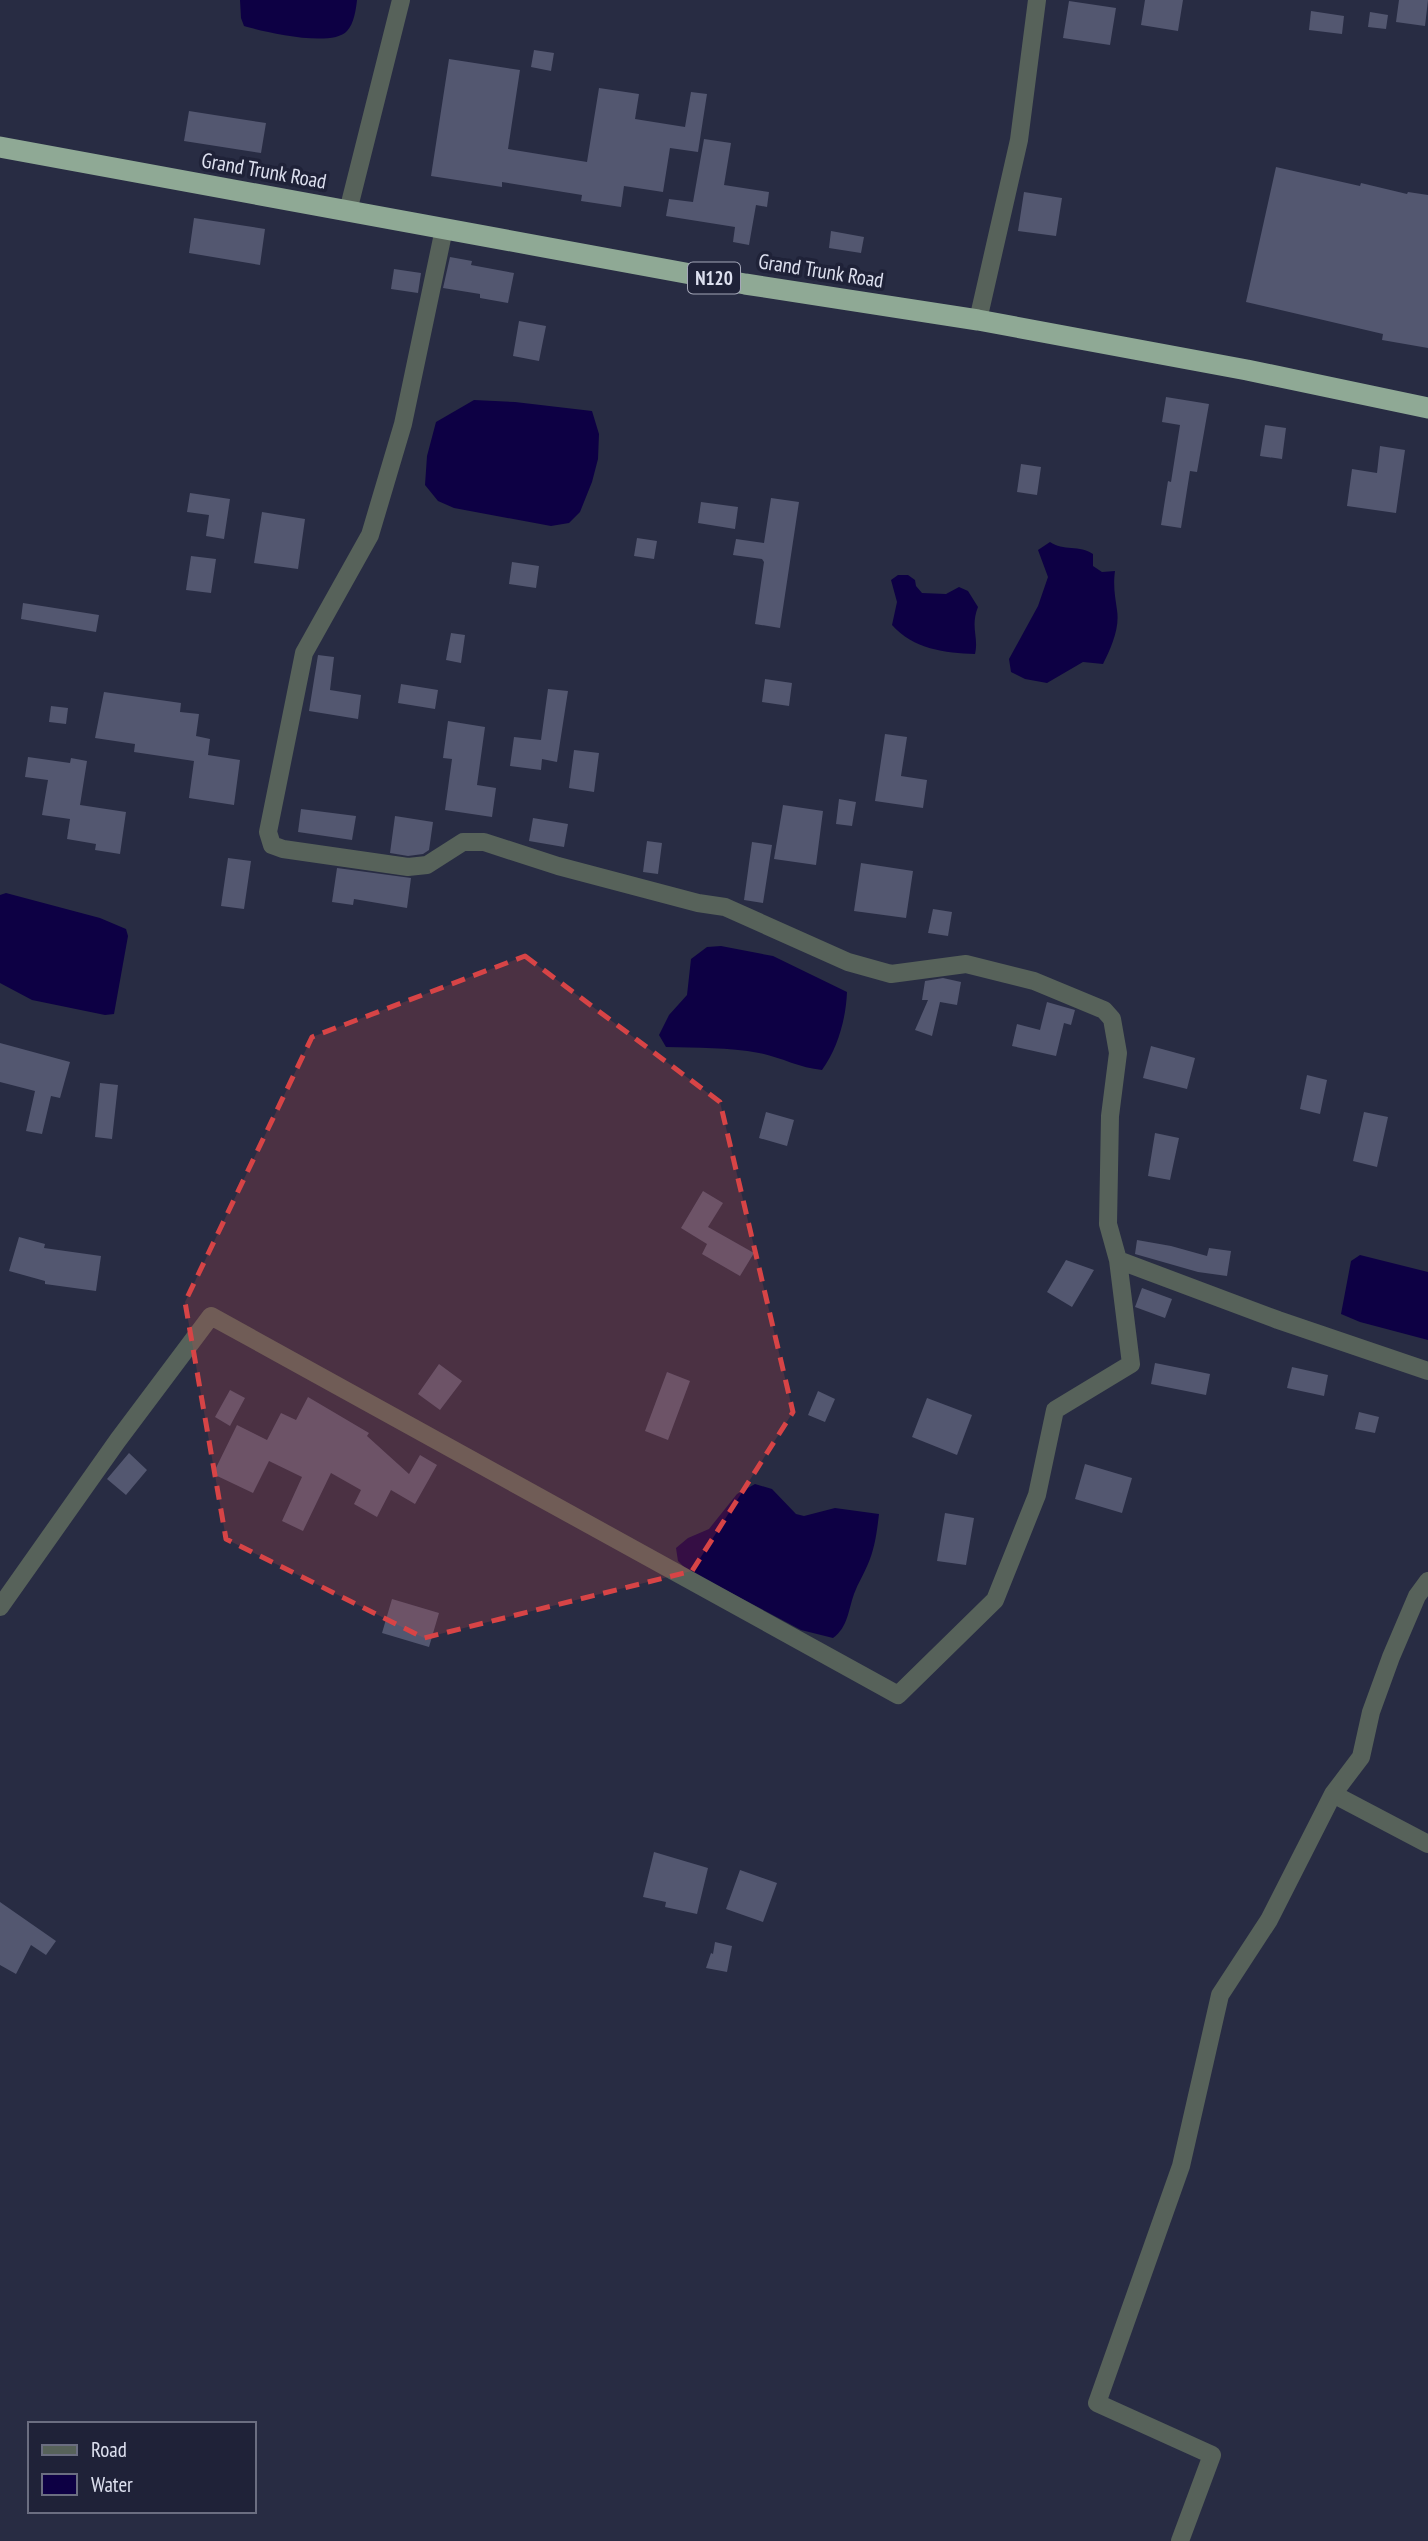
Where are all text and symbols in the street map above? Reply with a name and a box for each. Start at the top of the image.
street label: Grand Trunk Road [200,146,329,195]
street label: Grand Trunk Road [757,247,886,294]
road number: N120 [688,262,740,294]
legend [28,2422,256,2513]
text: Road [91,2436,127,2463]
text: Water [91,2471,133,2498]

